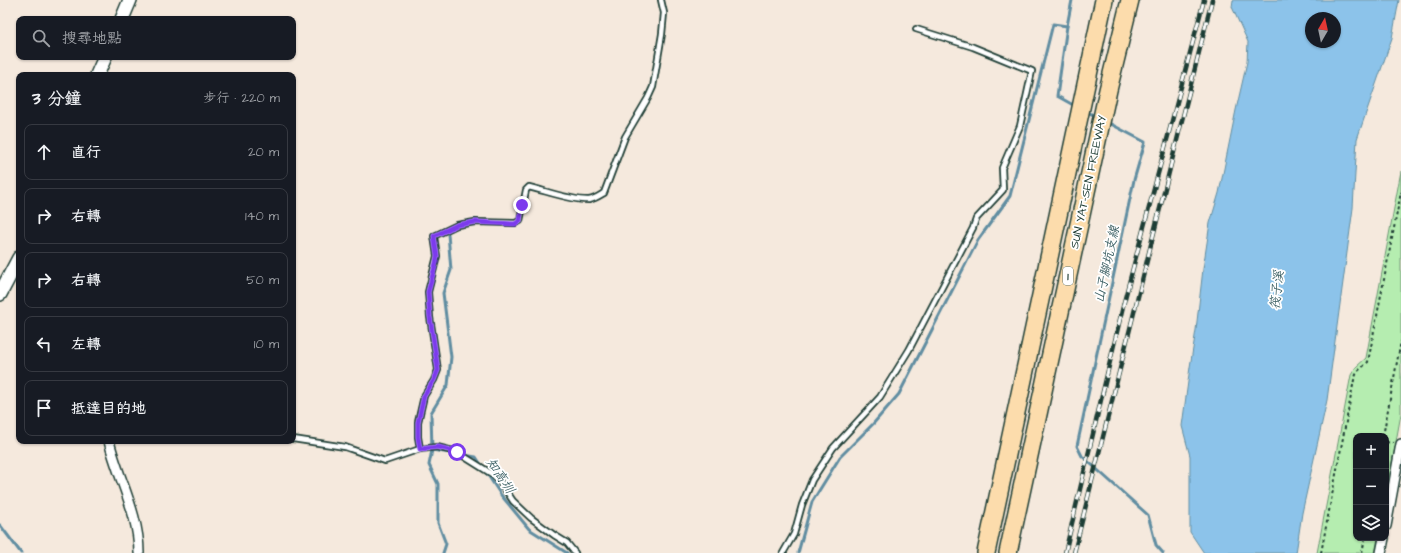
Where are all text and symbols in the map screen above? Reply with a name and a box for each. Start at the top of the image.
north arrow [1305,12,1341,48]
search box [16,16,296,60]
icon: search [30,27,52,49]
text: 搜尋地點 [62,28,122,49]
text: 3 分鐘 [32,87,81,111]
text: 步行 · 220 m [203,89,280,107]
street label: SUN YAT-SEN FREEWAY [1066,113,1111,250]
icon: ahead [33,141,55,163]
text: 直行 [71,142,101,163]
text: 20 m [248,143,279,161]
route end [513,196,531,214]
icon: right [33,205,55,227]
text: 右轉 [71,206,101,227]
text: 140 m [245,207,279,225]
water label: 山子腳坑支線 [1090,223,1124,304]
road number: 1 [1063,267,1073,285]
icon: right [33,269,55,291]
water label: 筏子溪 [1266,269,1288,310]
text: 右轉 [71,270,101,291]
text: 50 m [246,271,279,289]
icon: left [33,333,55,355]
text: 左轉 [71,334,101,355]
text: 10 m [254,335,279,353]
icon: arrive [33,397,55,419]
text: 抵達目的地 [71,398,146,419]
map controls [1353,433,1389,541]
button: + [1353,433,1389,469]
route start [448,443,466,461]
water label: 知高圳 [482,454,520,498]
button: − [1353,469,1389,505]
button: layers [1353,505,1389,541]

